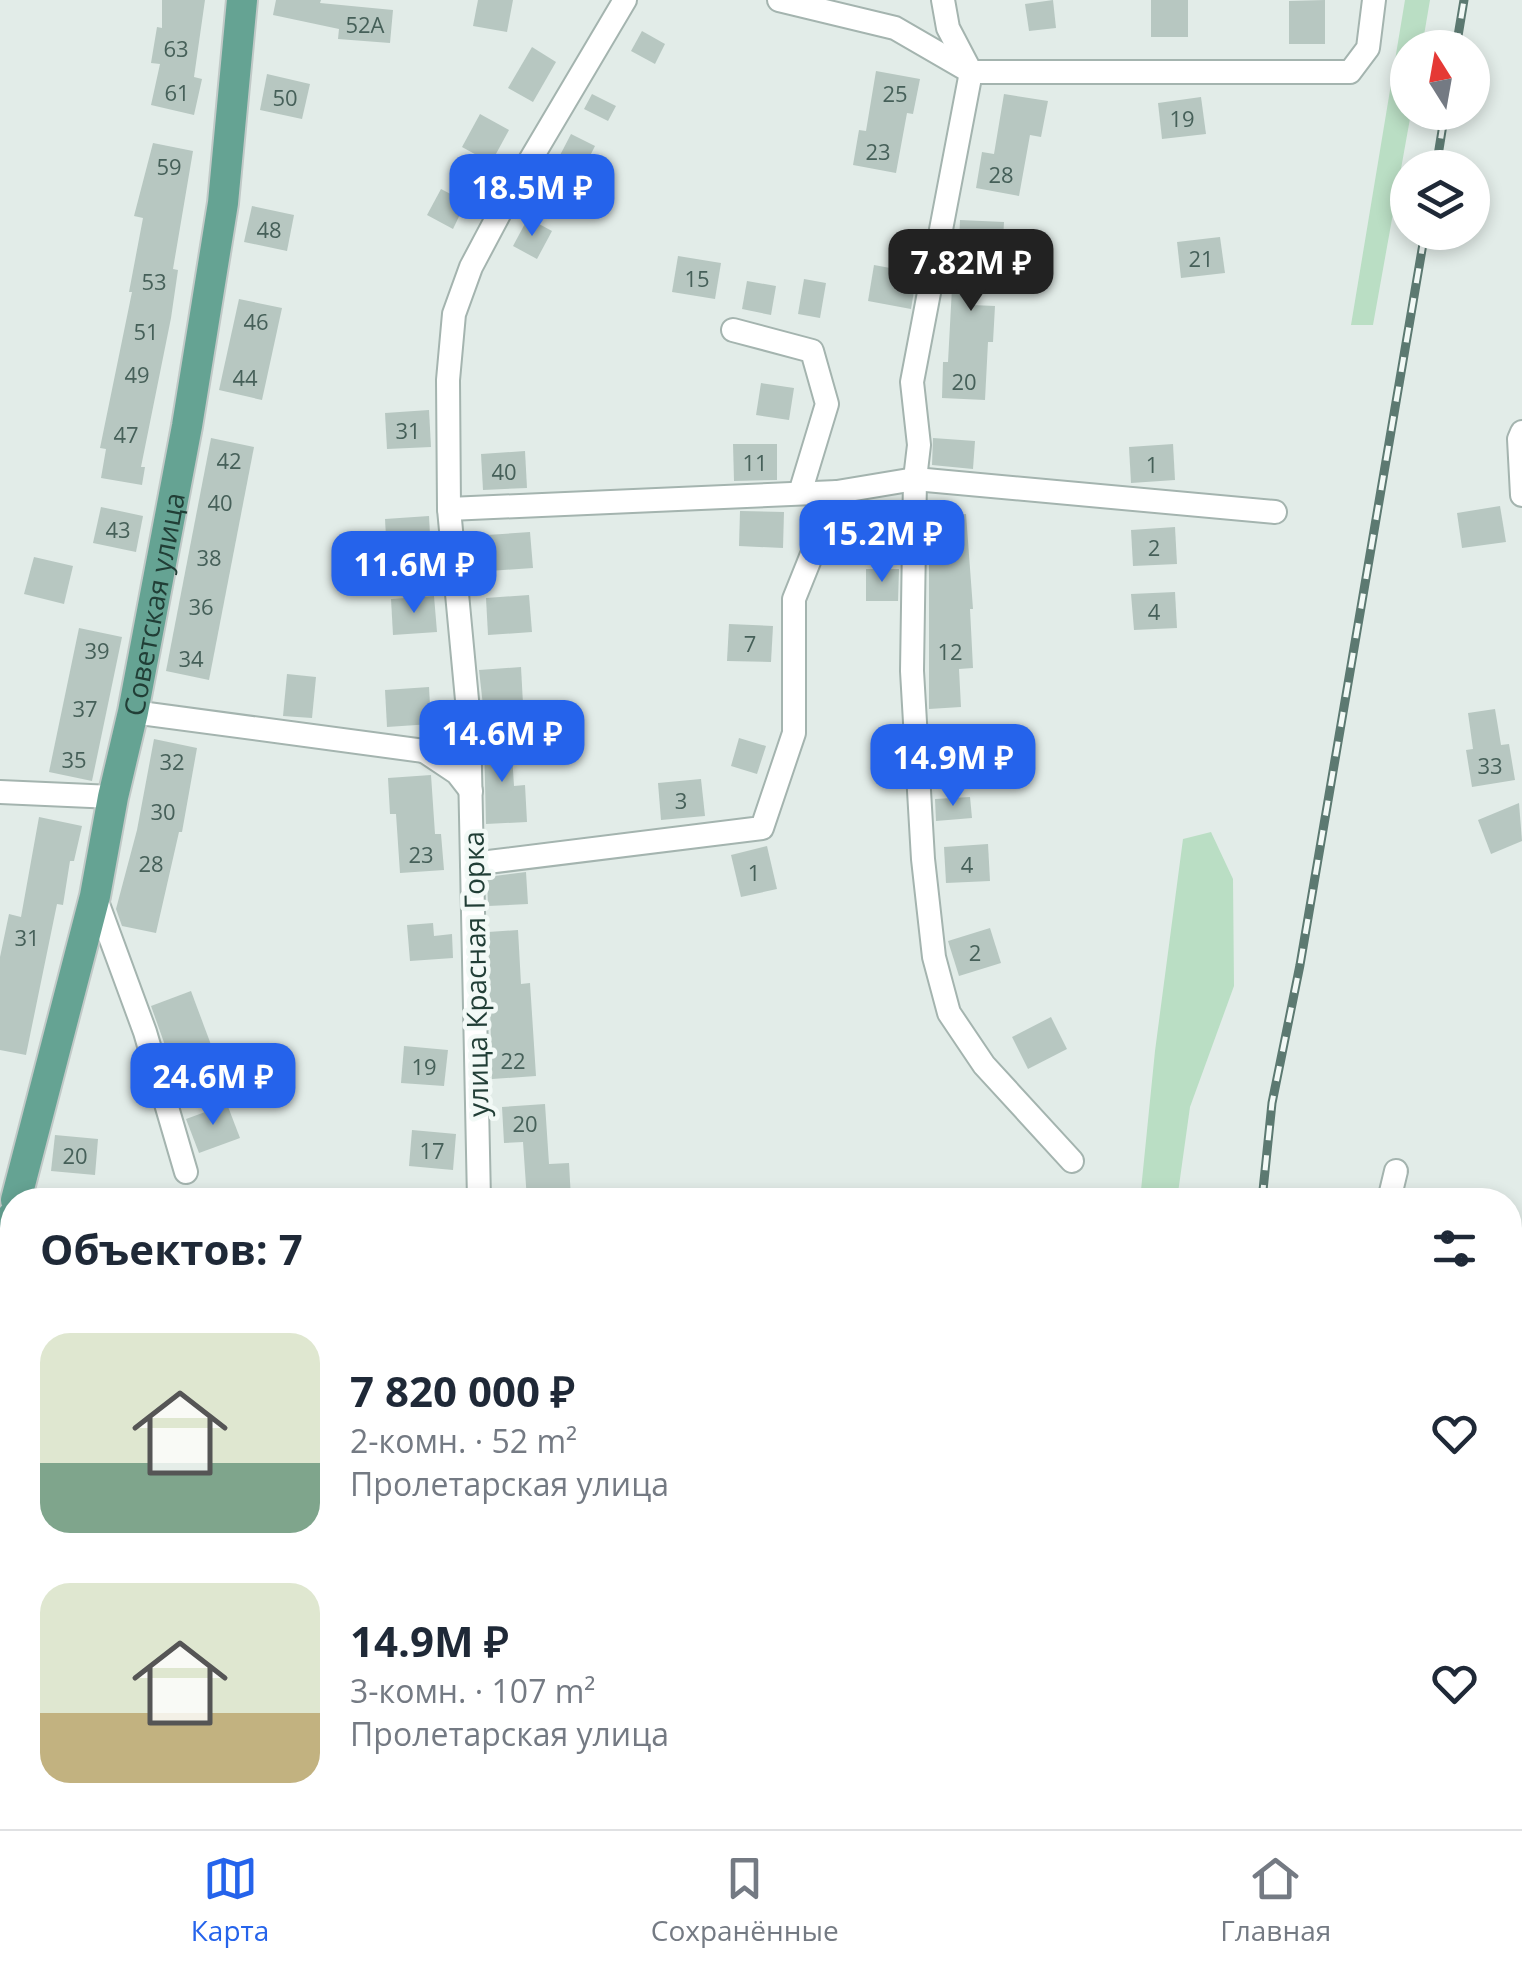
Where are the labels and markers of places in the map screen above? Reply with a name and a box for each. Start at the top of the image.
pin: 18.5M ₽ [440,154,624,239]
pin: 7.82M ₽ [879,229,1063,314]
pin: 15.2M ₽ [790,500,974,585]
pin: 11.6M ₽ [322,531,506,616]
pin: 14.6M ₽ [410,700,594,785]
pin: 14.9M ₽ [861,724,1045,809]
pin: 24.6M ₽ [121,1043,305,1128]

